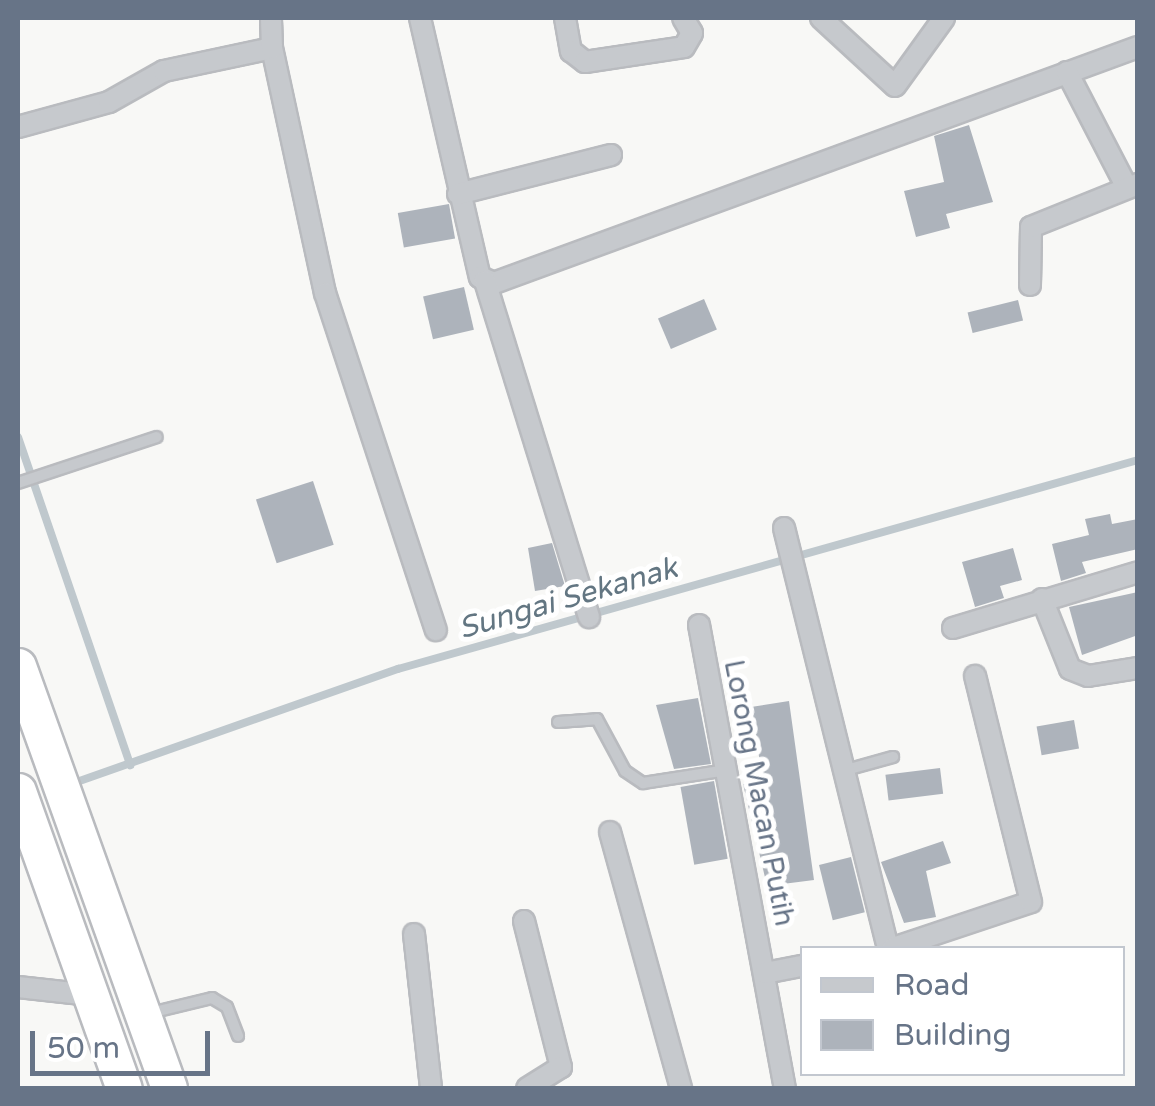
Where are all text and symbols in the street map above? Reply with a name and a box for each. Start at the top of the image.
water label: Sungai Sekanak [455,551,681,647]
street label: Lorong Macan Putih [717,657,801,929]
legend [800,946,1125,1076]
text: Road [894,967,969,1004]
scale bar [35,1011,215,1073]
text: Building [894,1017,1011,1054]
text: 50 m [47,1030,120,1067]

